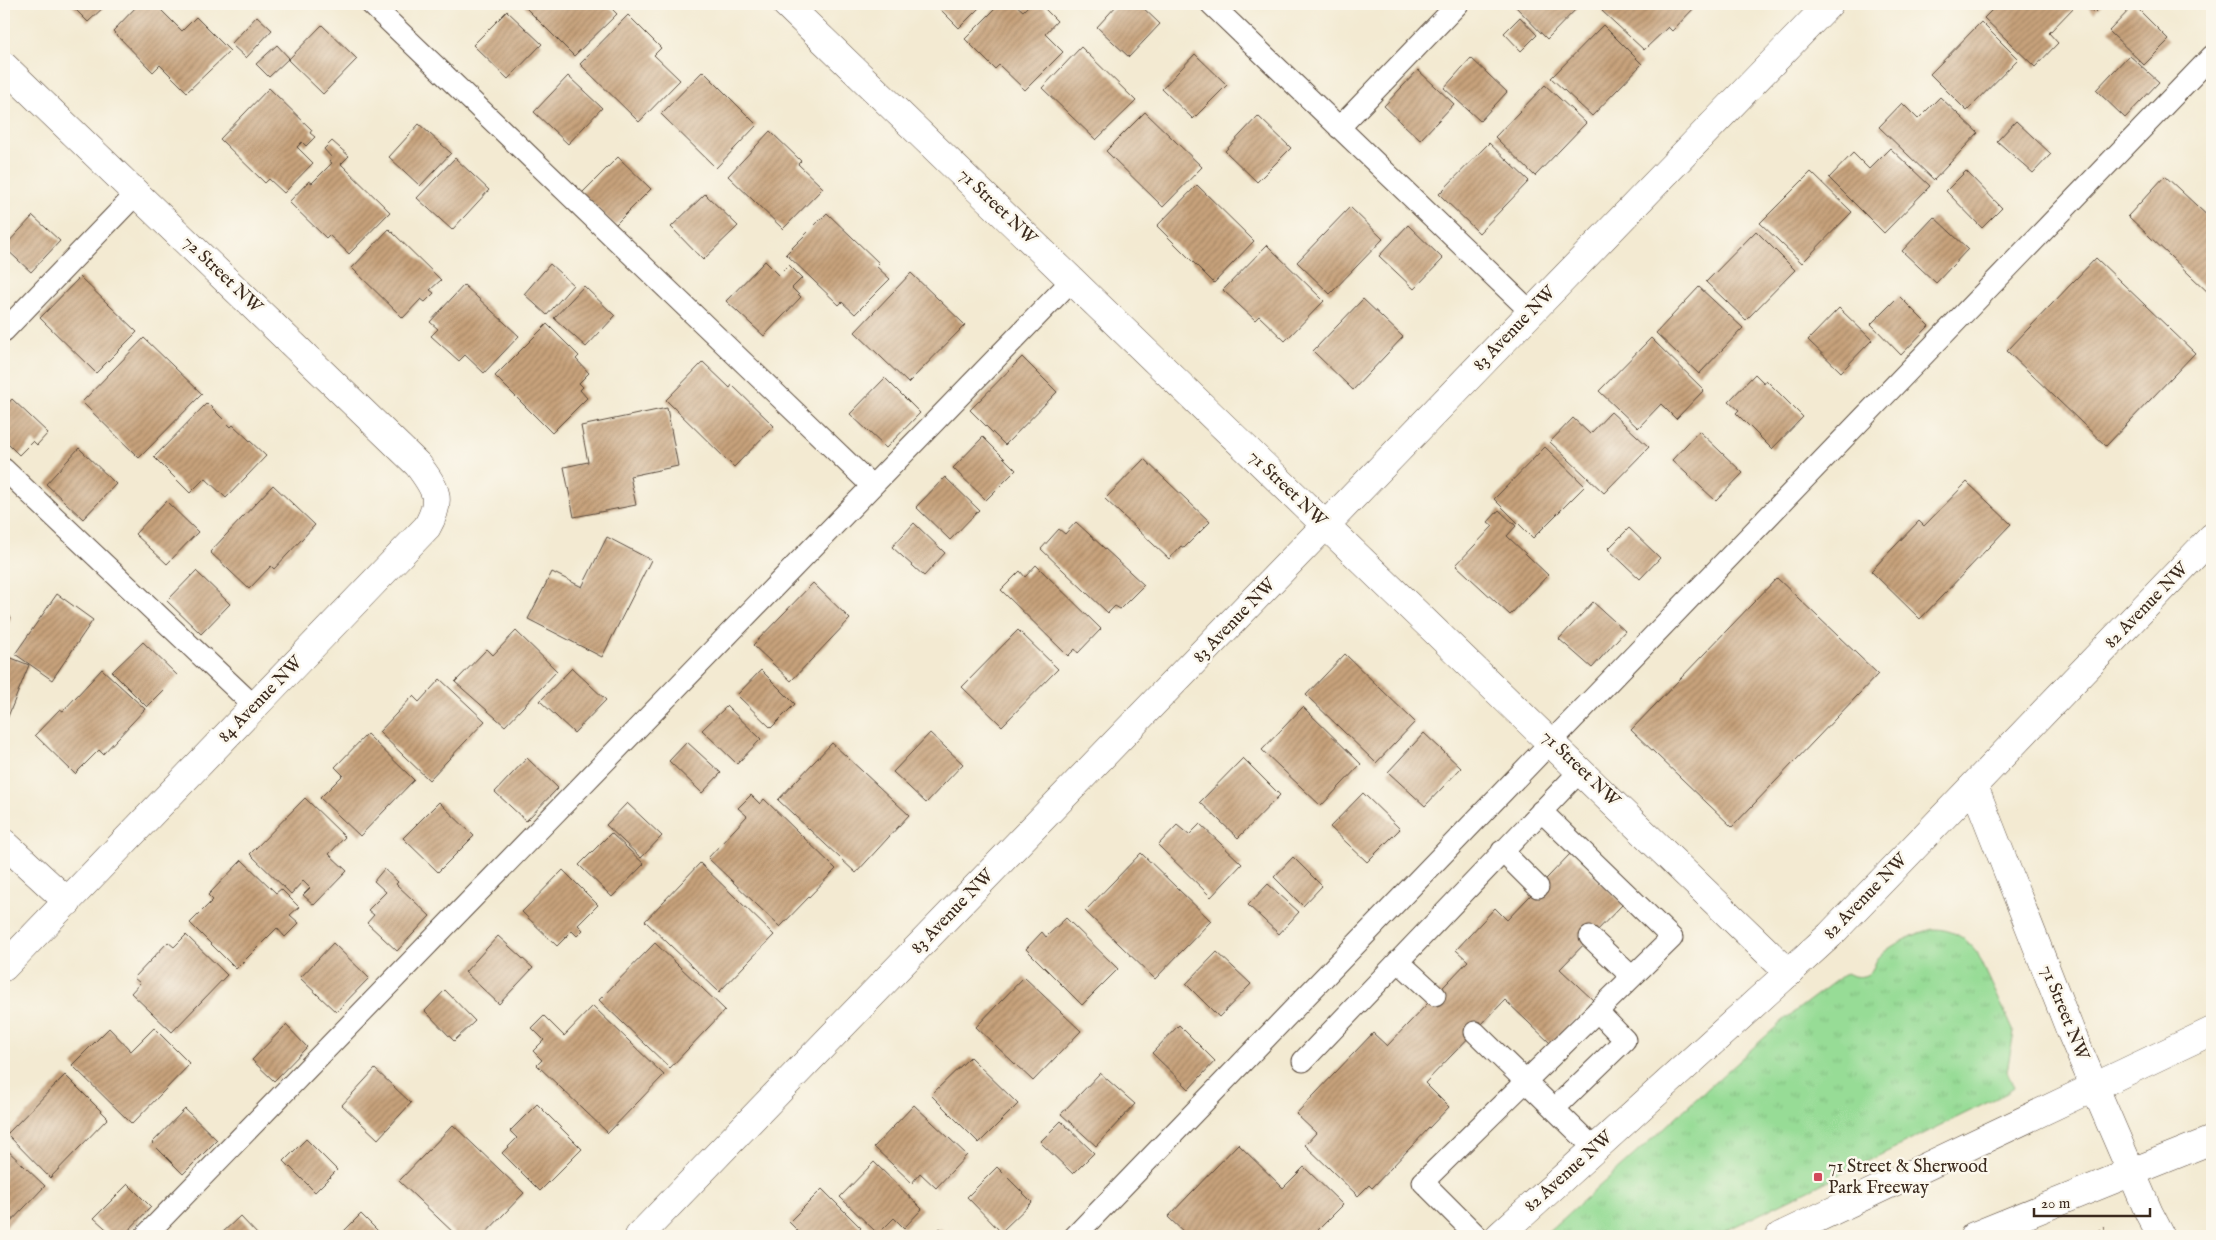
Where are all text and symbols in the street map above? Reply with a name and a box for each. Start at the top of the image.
street label: 71 Street NW [953,164,1042,251]
street label: 72 Street NW [177,231,267,319]
street label: 83 Avenue NW [1469,281,1562,376]
street label: 71 Street NW [1243,446,1332,533]
street label: 82 Avenue NW [2100,557,2194,654]
street label: 83 Avenue NW [1189,573,1282,668]
street label: 84 Avenue NW [214,651,309,748]
street label: 71 Street NW [1536,726,1625,813]
street label: 82 Avenue NW [1819,848,1913,945]
street label: 83 Avenue NW [907,864,1000,959]
street label: 71 Street NW [2035,962,2094,1065]
street label: 82 Avenue NW [1520,1126,1619,1218]
place label: 71 Street & Sherwood Park Freeway [1828,1156,1988,1200]
marker: 71 Street & Sherwood Park Freeway [1812,1171,1824,1183]
scale bar [2034,1185,2150,1217]
text: 20 m [2041,1194,2071,1213]

